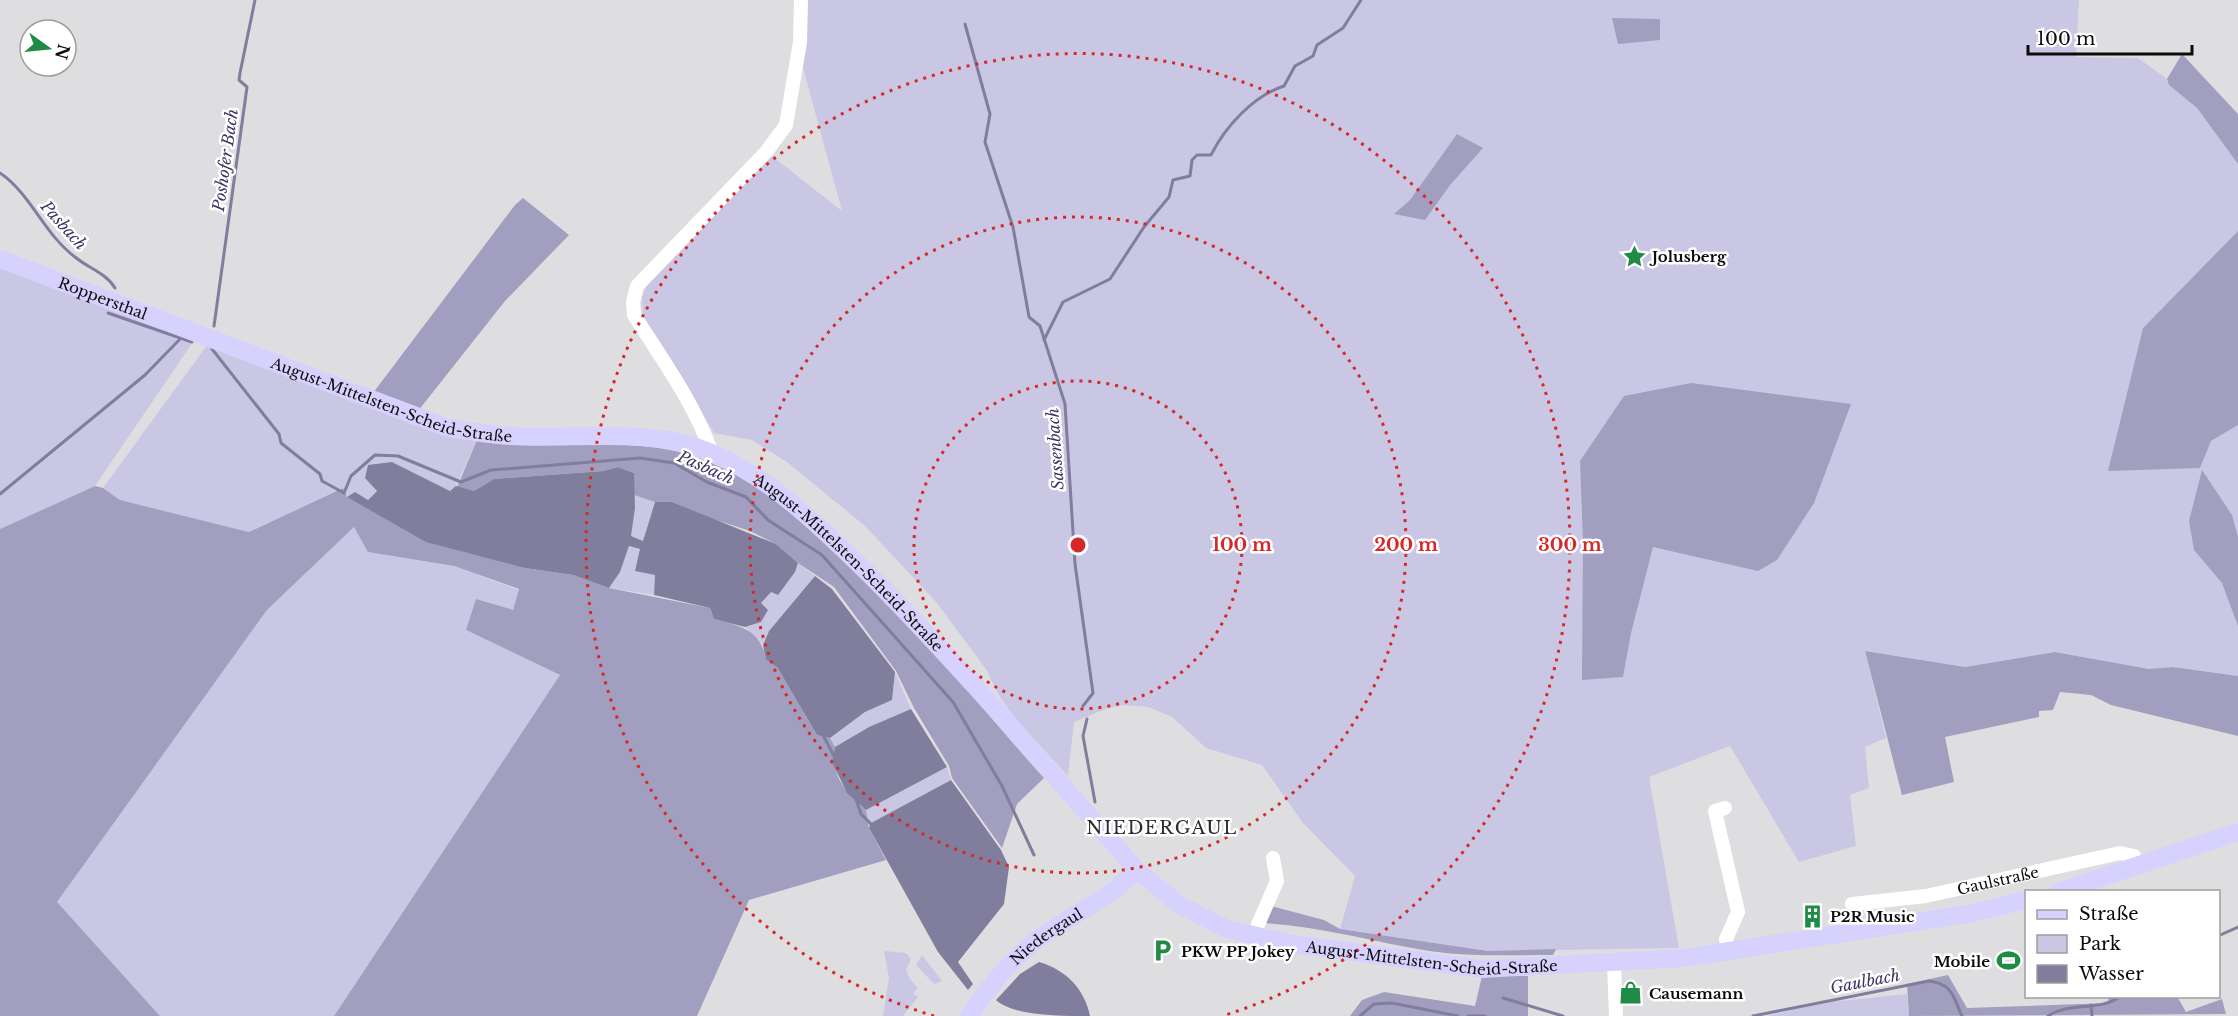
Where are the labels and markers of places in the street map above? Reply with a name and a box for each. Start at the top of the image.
place icon: Jolusberg [1621,243,1647,269]
place label: Jolusberg [1649,247,1727,266]
centre of rings [1068,535,1088,555]
building icon: P2R Music [1799,903,1825,929]
place label: P2R Music [1830,907,1915,926]
parking icon: PKW PP Jokey [1150,938,1176,964]
place label: PKW PP Jokey [1181,942,1295,961]
sports icon: Mobile [1995,948,2021,974]
place label: Mobile [1934,952,1990,971]
shop icon: Causemann [1618,980,1644,1006]
place label: Causemann [1649,984,1743,1003]

